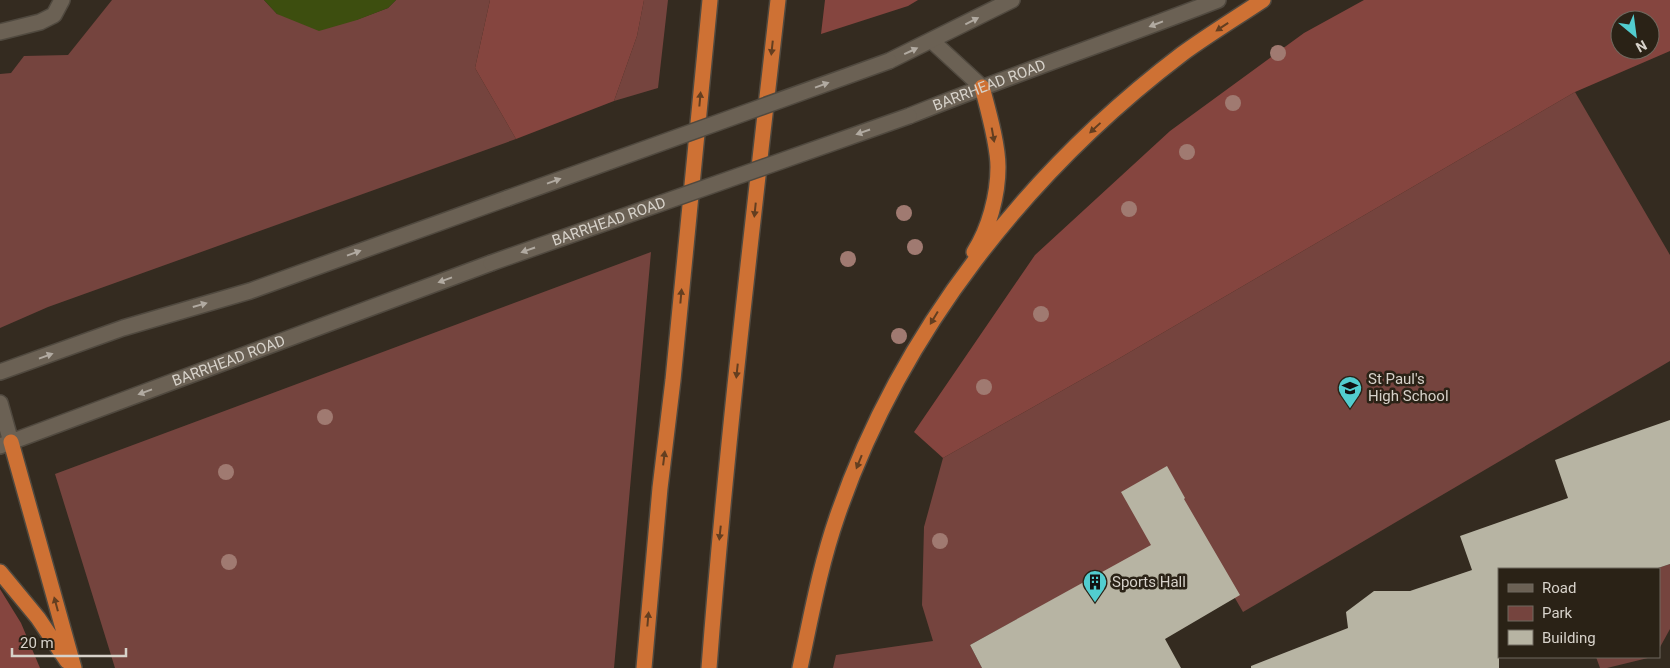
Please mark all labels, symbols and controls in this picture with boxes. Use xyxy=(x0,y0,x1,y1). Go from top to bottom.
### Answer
north arrow xyxy=(1610,10,1660,60)
one-way arrow xyxy=(965,17,979,25)
one-way arrow xyxy=(1148,20,1163,28)
one-way arrow xyxy=(1216,22,1229,32)
text: N xyxy=(1633,37,1650,56)
one-way arrow xyxy=(768,41,776,57)
one-way arrow xyxy=(904,47,918,55)
street label: BARRHEAD ROAD xyxy=(930,56,1048,115)
one-way arrow xyxy=(815,81,830,88)
one-way arrow xyxy=(696,91,704,107)
one-way arrow xyxy=(1089,122,1101,134)
one-way arrow xyxy=(990,127,998,143)
one-way arrow xyxy=(855,128,870,136)
one-way arrow xyxy=(547,177,562,185)
street label: BARRHEAD ROAD xyxy=(550,193,668,250)
one-way arrow xyxy=(751,202,759,218)
one-way arrow xyxy=(521,247,536,254)
one-way arrow xyxy=(347,249,362,257)
one-way arrow xyxy=(437,276,452,284)
one-way arrow xyxy=(677,288,685,304)
one-way arrow xyxy=(193,301,208,309)
one-way arrow xyxy=(930,312,939,325)
street label: BARRHEAD ROAD xyxy=(170,332,288,390)
one-way arrow xyxy=(39,352,54,360)
one-way arrow xyxy=(733,364,741,380)
place label: St Paul's High School xyxy=(1368,370,1449,405)
school or university icon: St Paul's High School xyxy=(1337,375,1363,409)
one-way arrow xyxy=(137,388,152,396)
one-way arrow xyxy=(660,449,668,465)
one-way arrow xyxy=(855,455,863,470)
one-way arrow xyxy=(716,525,724,541)
legend xyxy=(1498,568,1660,658)
building icon: Sports Hall xyxy=(1082,569,1108,603)
place label: Sports Hall xyxy=(1112,573,1186,591)
text: Road xyxy=(1542,579,1576,597)
one-way arrow xyxy=(52,597,60,612)
text: Park xyxy=(1542,604,1573,622)
one-way arrow xyxy=(645,611,653,627)
scale bar xyxy=(12,626,126,658)
text: Building xyxy=(1542,629,1596,647)
text: 20 m xyxy=(20,634,54,652)

